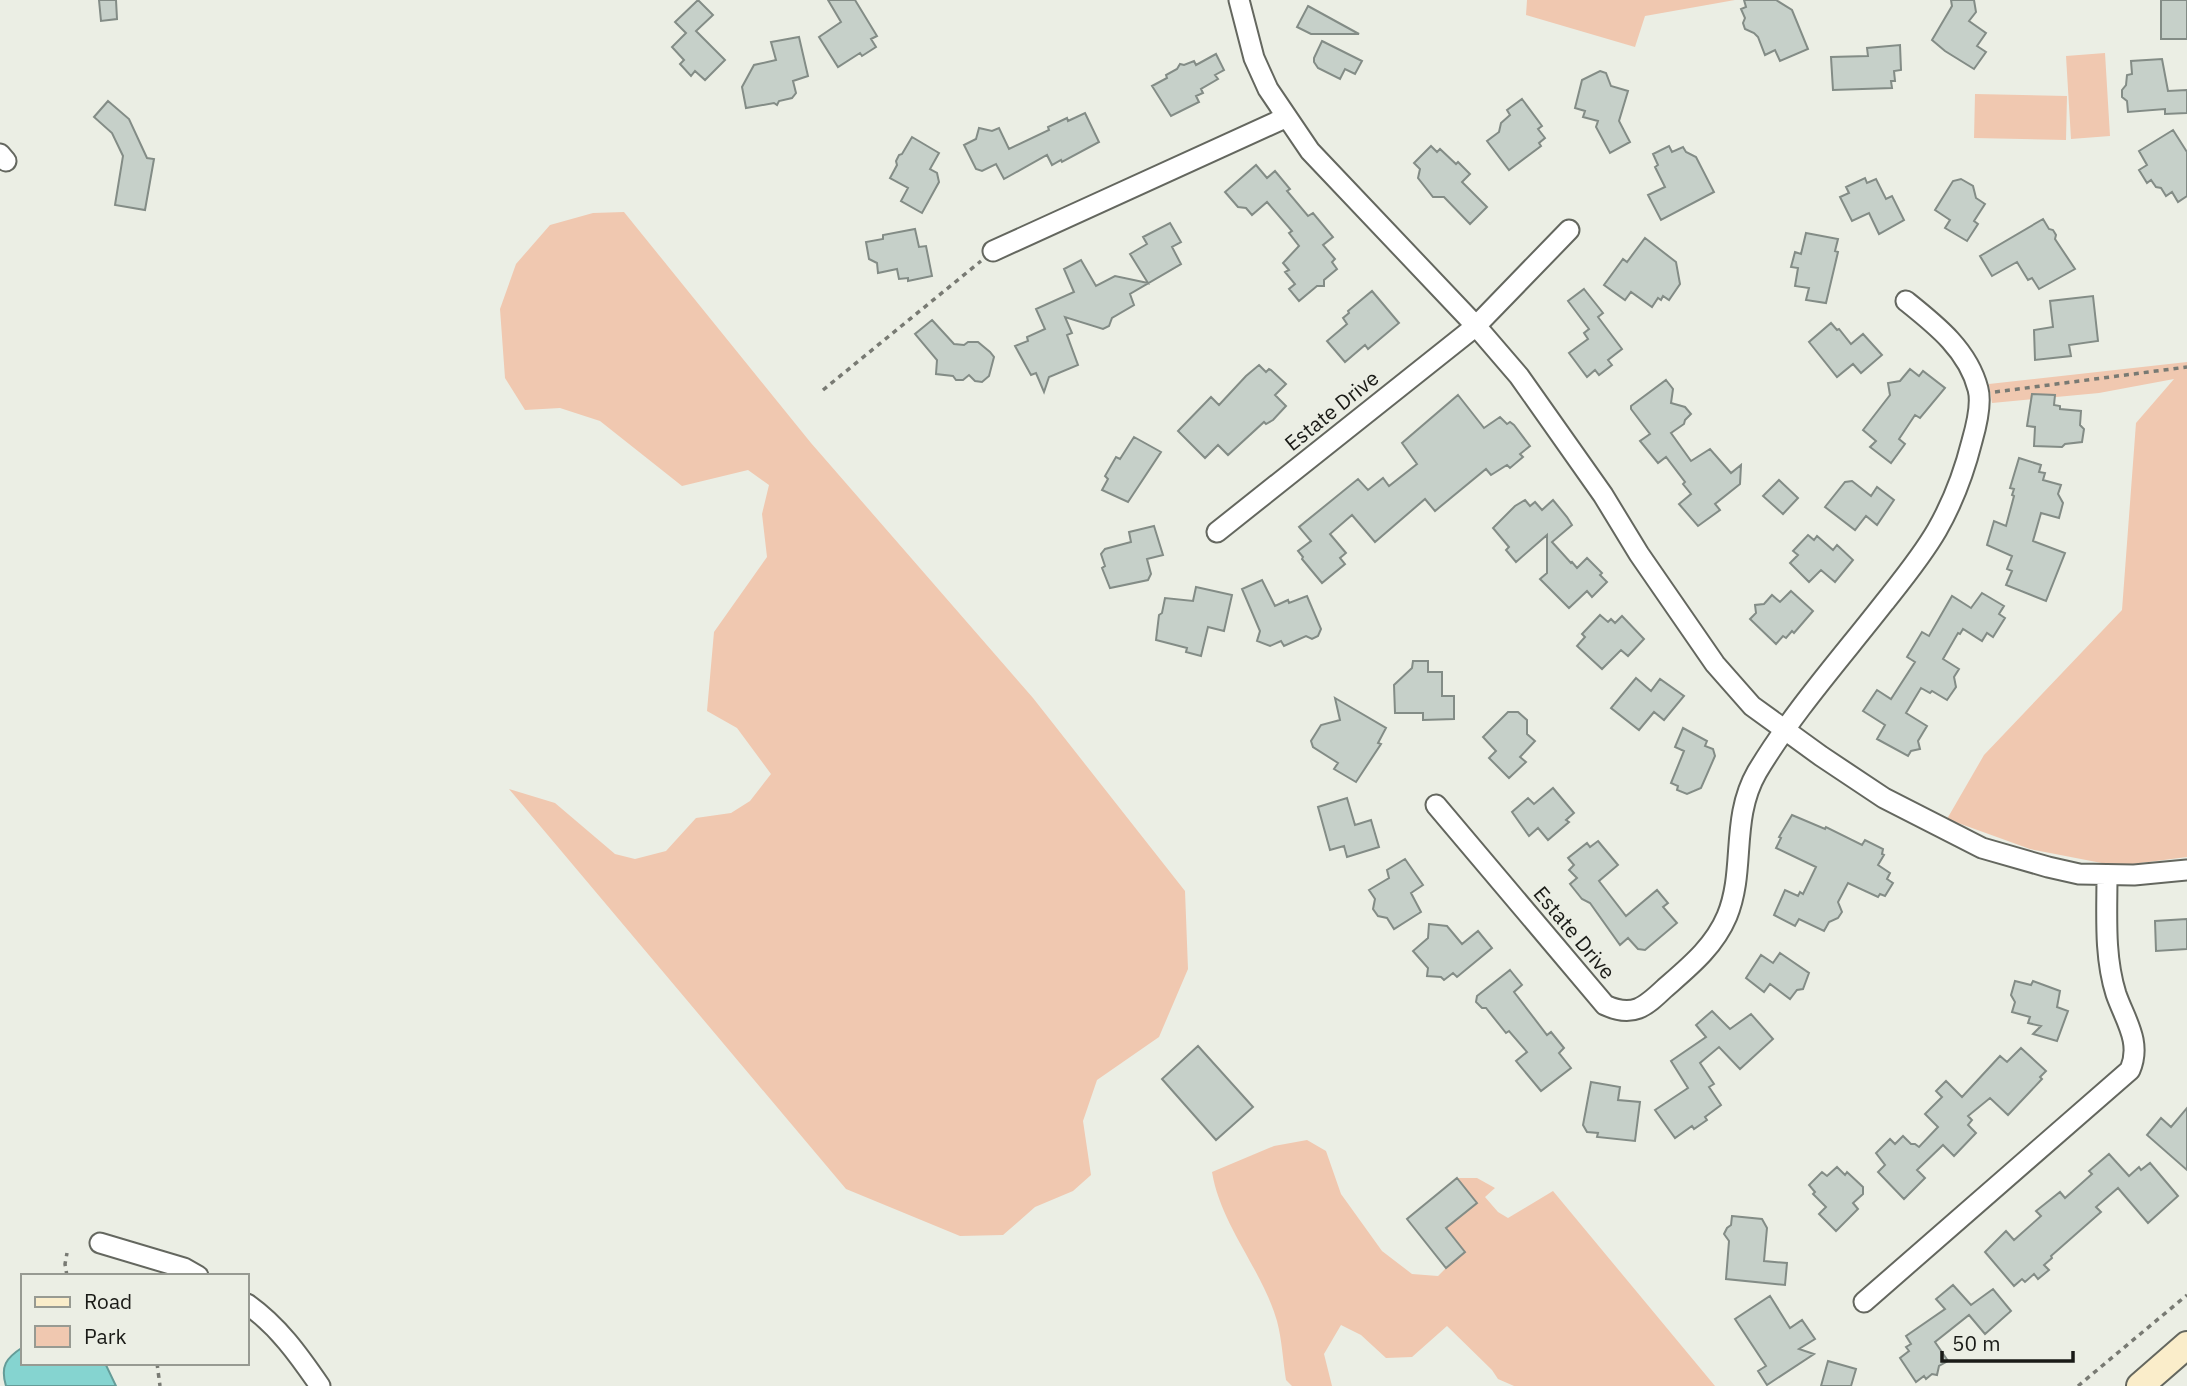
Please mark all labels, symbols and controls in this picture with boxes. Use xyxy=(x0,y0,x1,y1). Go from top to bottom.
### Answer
street label: Estate Drive xyxy=(1278,364,1384,457)
street label: Estate Drive xyxy=(1528,880,1622,985)
legend xyxy=(21,1274,248,1365)
text: Road xyxy=(84,1287,132,1315)
scale bar xyxy=(1942,1320,2073,1364)
text: Park xyxy=(84,1322,127,1350)
text: 50 m xyxy=(1952,1329,2001,1357)

